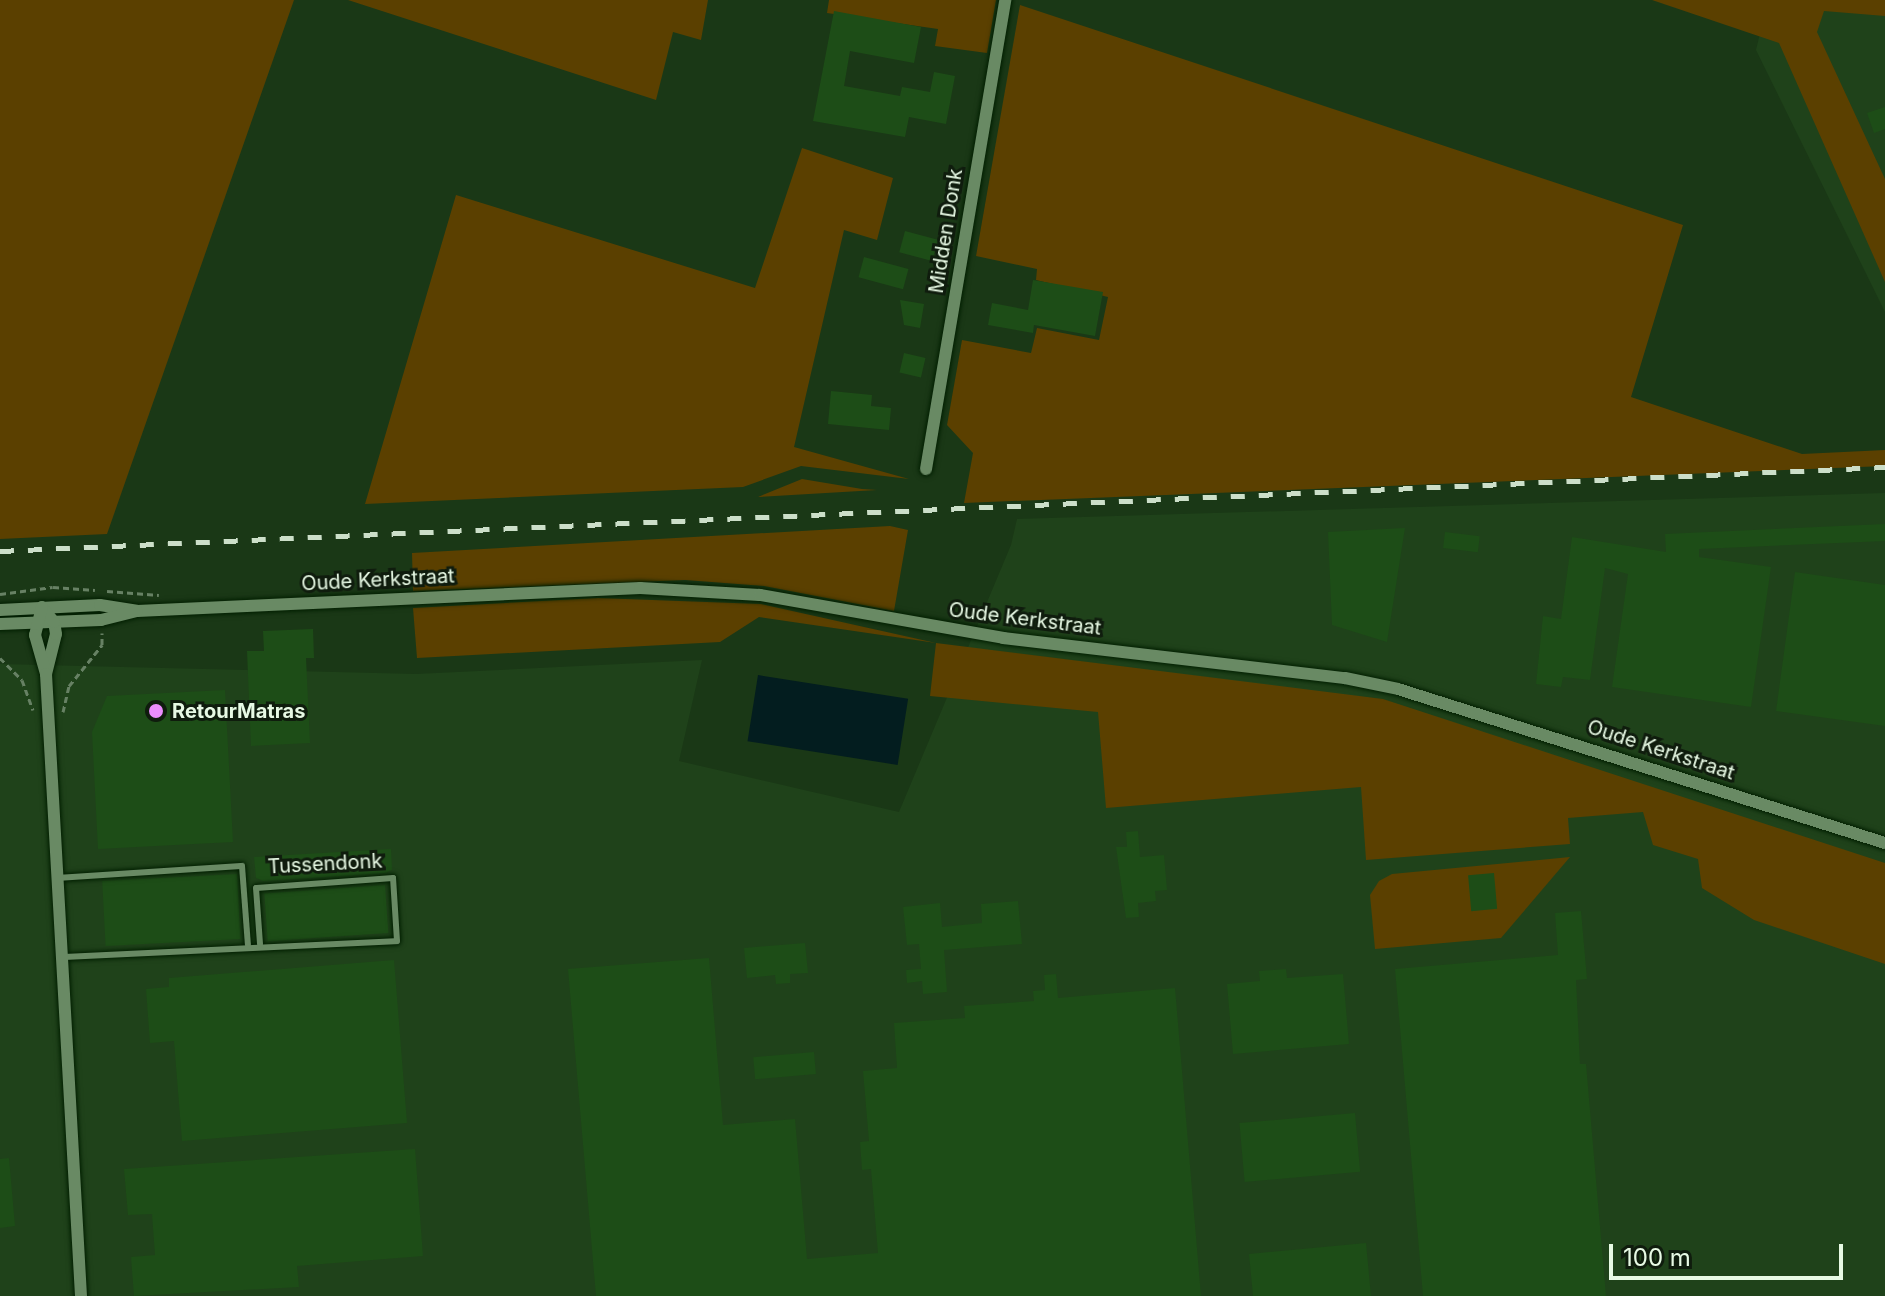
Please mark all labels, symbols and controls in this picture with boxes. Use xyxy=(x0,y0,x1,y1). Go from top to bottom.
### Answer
street label: Midden Donk xyxy=(924,167,968,295)
street label: Oude Kerkstraat xyxy=(301,564,455,596)
street label: Oude Kerkstraat xyxy=(947,598,1103,640)
place label: RetourMatras xyxy=(172,699,305,723)
marker: RetourMatras xyxy=(147,702,165,720)
street label: Oude Kerkstraat xyxy=(1584,715,1738,785)
street label: Tussendonk xyxy=(267,849,383,879)
scale bar xyxy=(1613,1228,1847,1278)
text: 100 m xyxy=(1623,1243,1691,1272)

